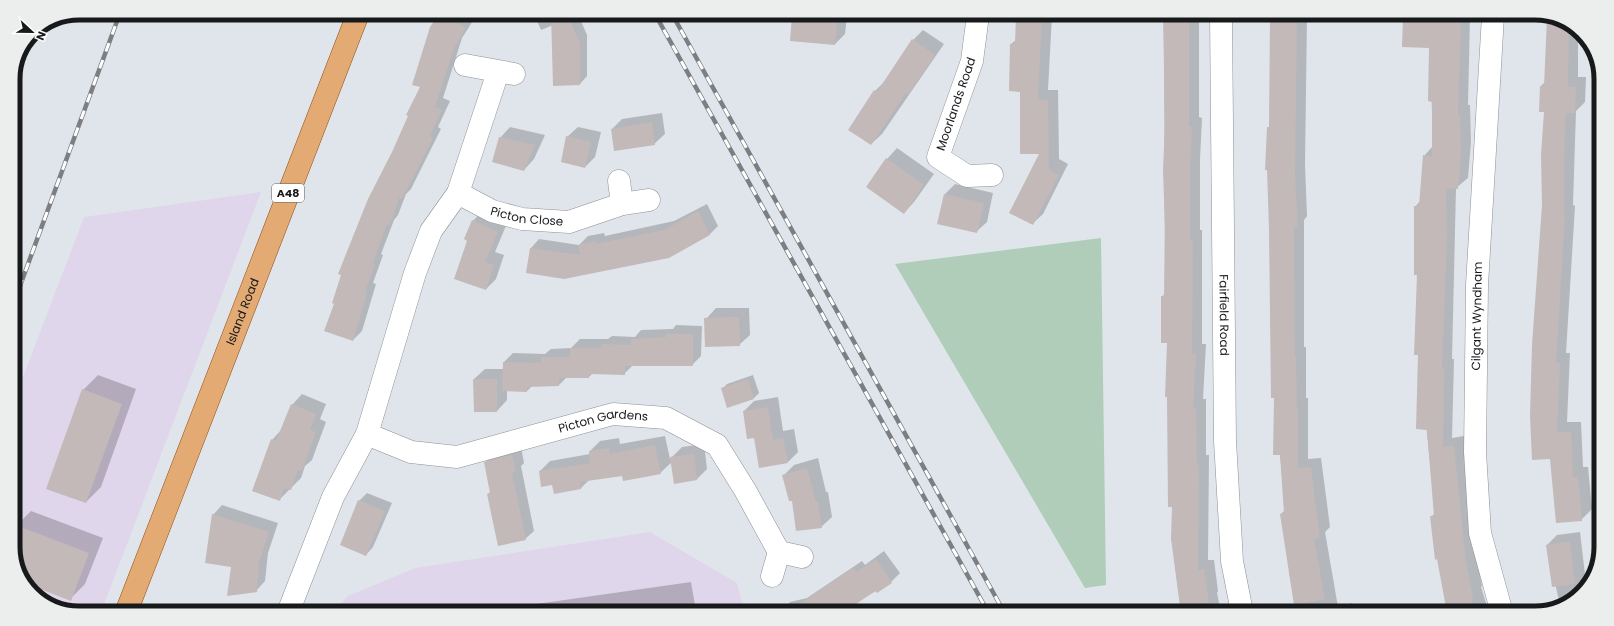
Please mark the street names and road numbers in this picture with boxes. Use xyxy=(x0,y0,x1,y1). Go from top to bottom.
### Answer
street label: Moorlands Road xyxy=(932,55,979,153)
road number: A48 xyxy=(272,184,304,202)
street label: Picton Close xyxy=(489,202,564,230)
street label: Cilgant Wyndham xyxy=(1467,261,1486,371)
street label: Fairfield Road xyxy=(1215,274,1233,356)
street label: Island Road xyxy=(222,275,263,347)
street label: Picton Gardens xyxy=(556,405,649,437)

